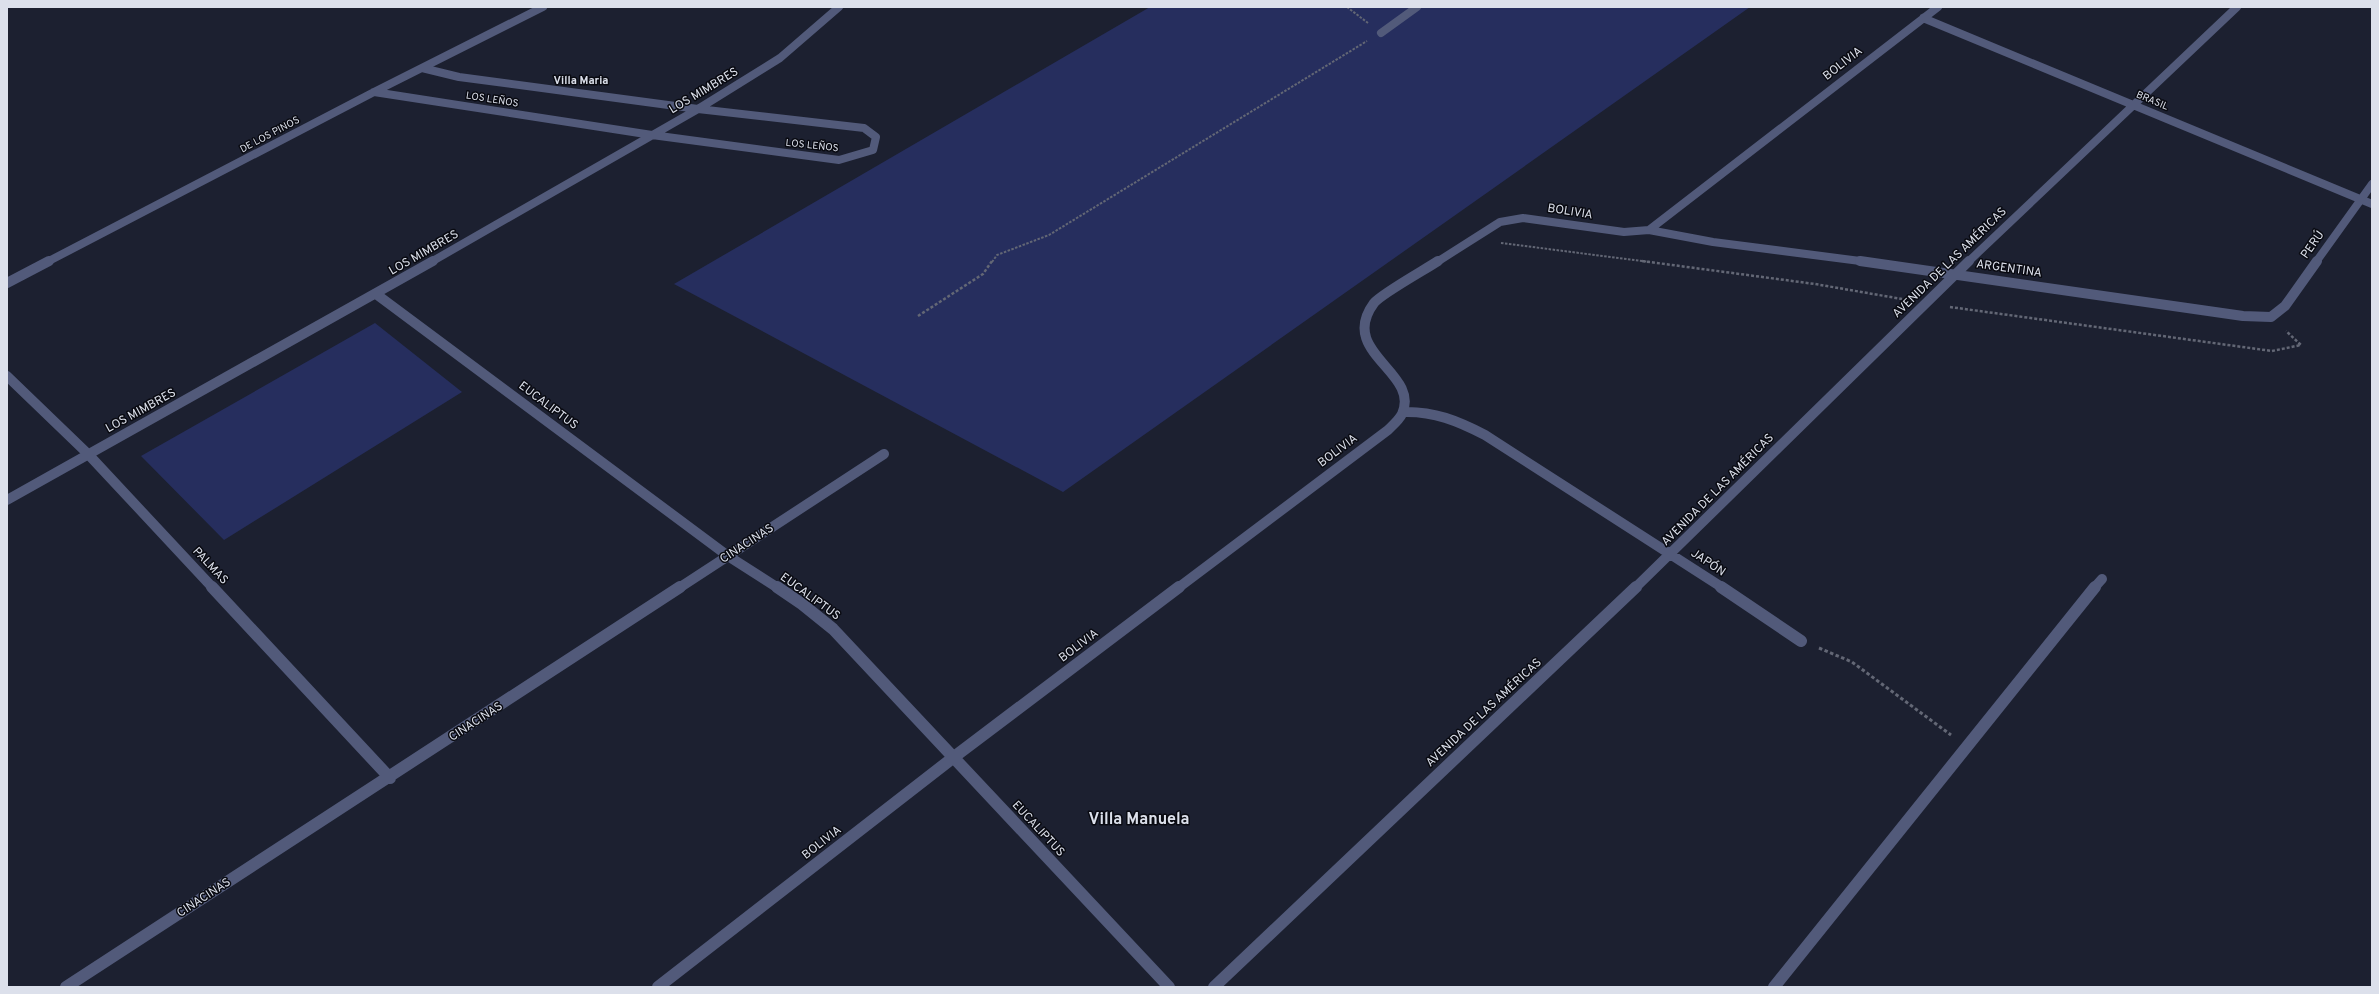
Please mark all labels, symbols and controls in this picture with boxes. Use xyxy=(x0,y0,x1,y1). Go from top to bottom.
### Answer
street label: BOLIVIA xyxy=(1820,44,1866,84)
street label: LOS MIMBRES xyxy=(666,64,742,118)
district label: Villa Maria xyxy=(554,74,608,88)
street label: BRASIL xyxy=(2134,88,2171,114)
street label: LOS LEÑOS xyxy=(465,89,519,111)
street label: DE LOS PINOS xyxy=(238,114,302,156)
street label: LOS LEÑOS xyxy=(785,137,839,155)
street label: BOLIVIA xyxy=(1546,201,1594,223)
street label: AVENIDA DE LAS AMÉRICAS xyxy=(1889,204,2011,322)
street label: LOS MIMBRES xyxy=(386,227,462,279)
street label: PERÚ xyxy=(2298,228,2328,262)
street label: ARGENTINA xyxy=(1975,256,2043,282)
street label: EUCALIPTUS xyxy=(515,378,581,434)
street label: LOS MIMBRES xyxy=(103,385,179,437)
street label: AVENIDA DE LAS AMÉRICAS xyxy=(1658,430,1778,550)
street label: BOLIVIA xyxy=(1315,431,1361,471)
street label: CINACINAS xyxy=(717,521,777,567)
street label: PALMAS xyxy=(189,544,231,588)
street label: JAPÓN xyxy=(1688,546,1728,580)
street label: EUCALIPTUS xyxy=(777,570,843,624)
street label: BOLIVIA xyxy=(1056,626,1102,666)
street label: AVENIDA DE LAS AMÉRICAS xyxy=(1423,655,1545,771)
street label: CINACINAS xyxy=(446,699,506,745)
street label: EUCALIPTUS xyxy=(1008,798,1068,860)
district label: Villa Manuela xyxy=(1089,810,1189,830)
street label: BOLIVIA xyxy=(799,823,845,863)
street label: CINACINAS xyxy=(174,875,234,921)

